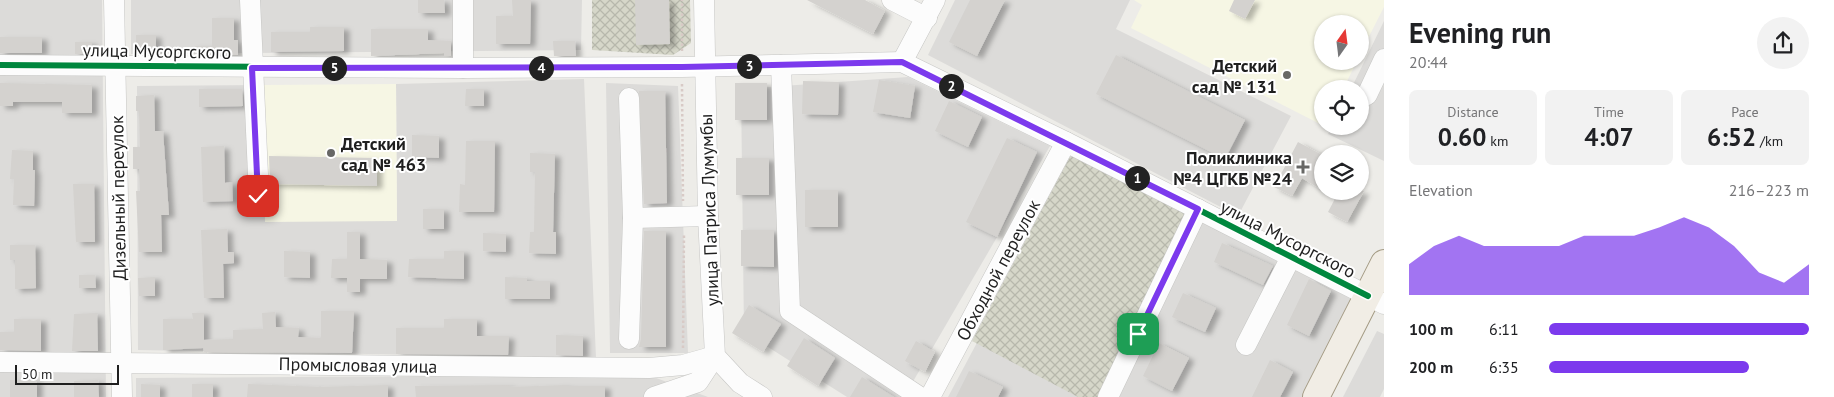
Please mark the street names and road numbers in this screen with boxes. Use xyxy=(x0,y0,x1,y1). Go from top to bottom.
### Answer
street label: улица Мусоргского xyxy=(82,38,232,64)
street label: улица Патриса Лумумбы xyxy=(694,113,724,307)
street label: Дизельный переулок xyxy=(105,115,131,281)
street label: Обходной переулок xyxy=(951,195,1045,344)
street label: улица Мусоргского xyxy=(1217,195,1359,283)
street label: Промысловая улица xyxy=(278,352,438,378)

